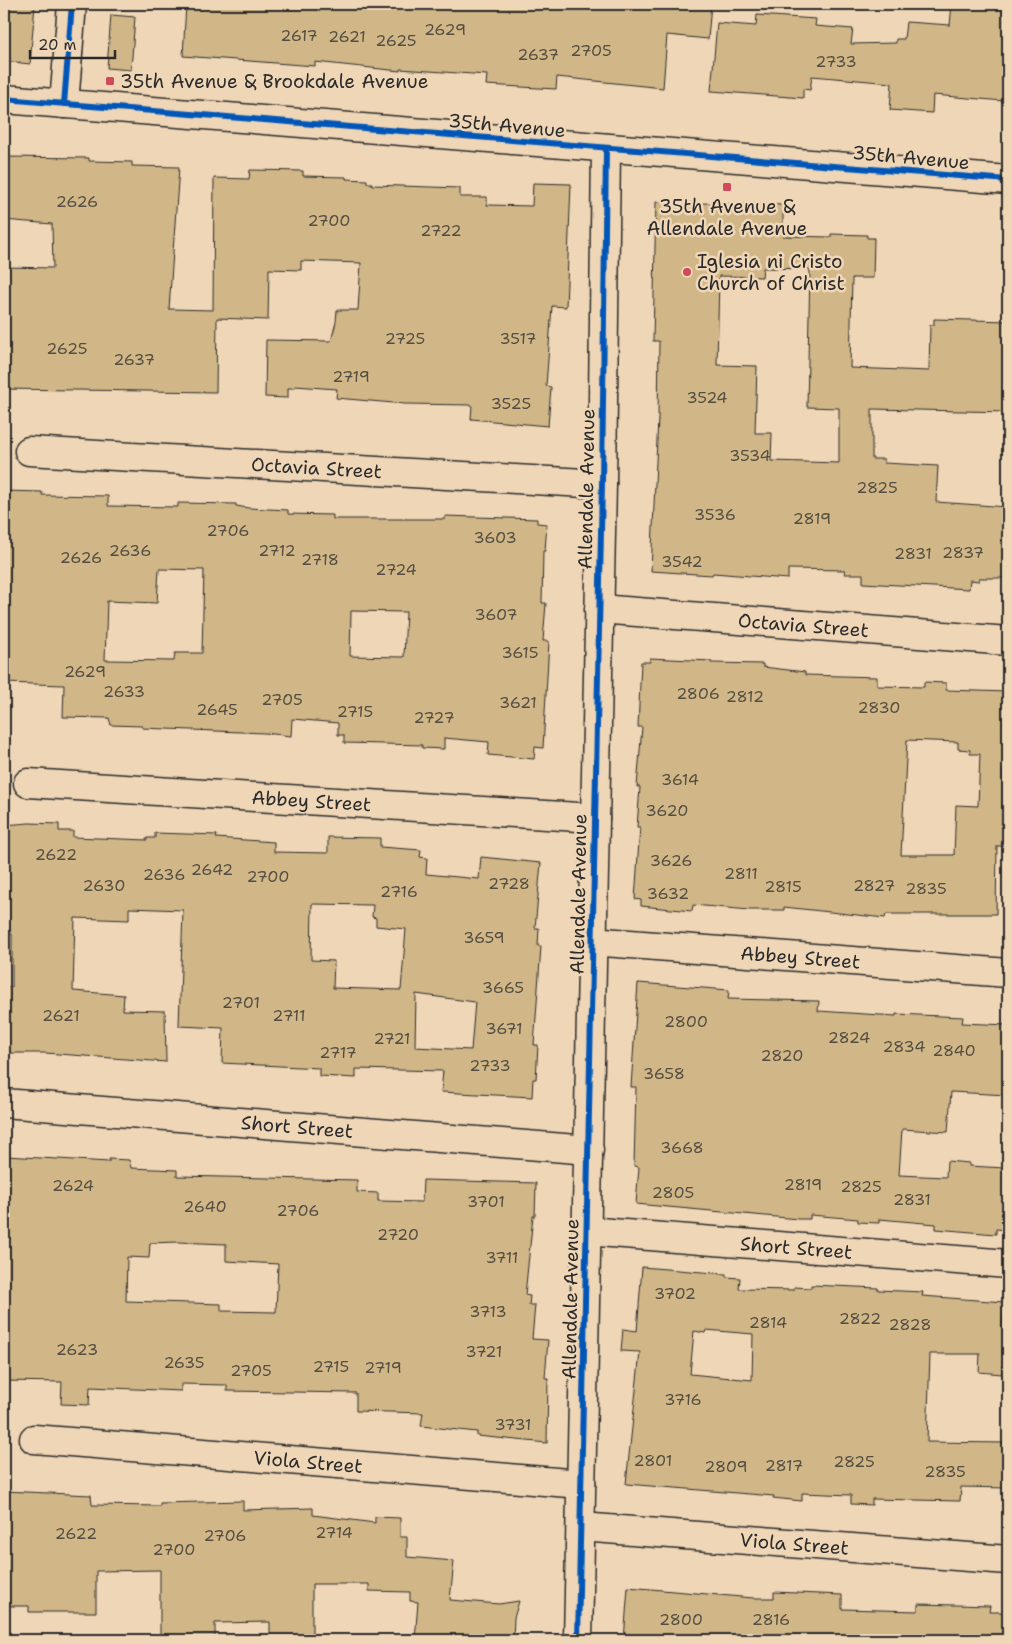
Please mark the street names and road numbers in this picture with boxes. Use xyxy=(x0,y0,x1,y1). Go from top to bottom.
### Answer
street label: 35th Avenue xyxy=(447,108,567,143)
street label: 35th Avenue xyxy=(851,140,971,175)
street label: Allendale Avenue xyxy=(573,408,600,570)
street label: Octavia Street xyxy=(250,452,383,484)
street label: Octavia Street xyxy=(737,608,870,643)
street label: Abbey Street xyxy=(251,785,372,817)
street label: Allendale Avenue xyxy=(565,813,592,975)
street label: Abbey Street xyxy=(740,941,861,975)
street label: Short Street xyxy=(240,1110,354,1144)
street label: Allendale Avenue xyxy=(557,1218,584,1380)
street label: Short Street xyxy=(739,1231,853,1265)
street label: Viola Street xyxy=(253,1445,364,1479)
street label: Viola Street xyxy=(739,1527,850,1561)

